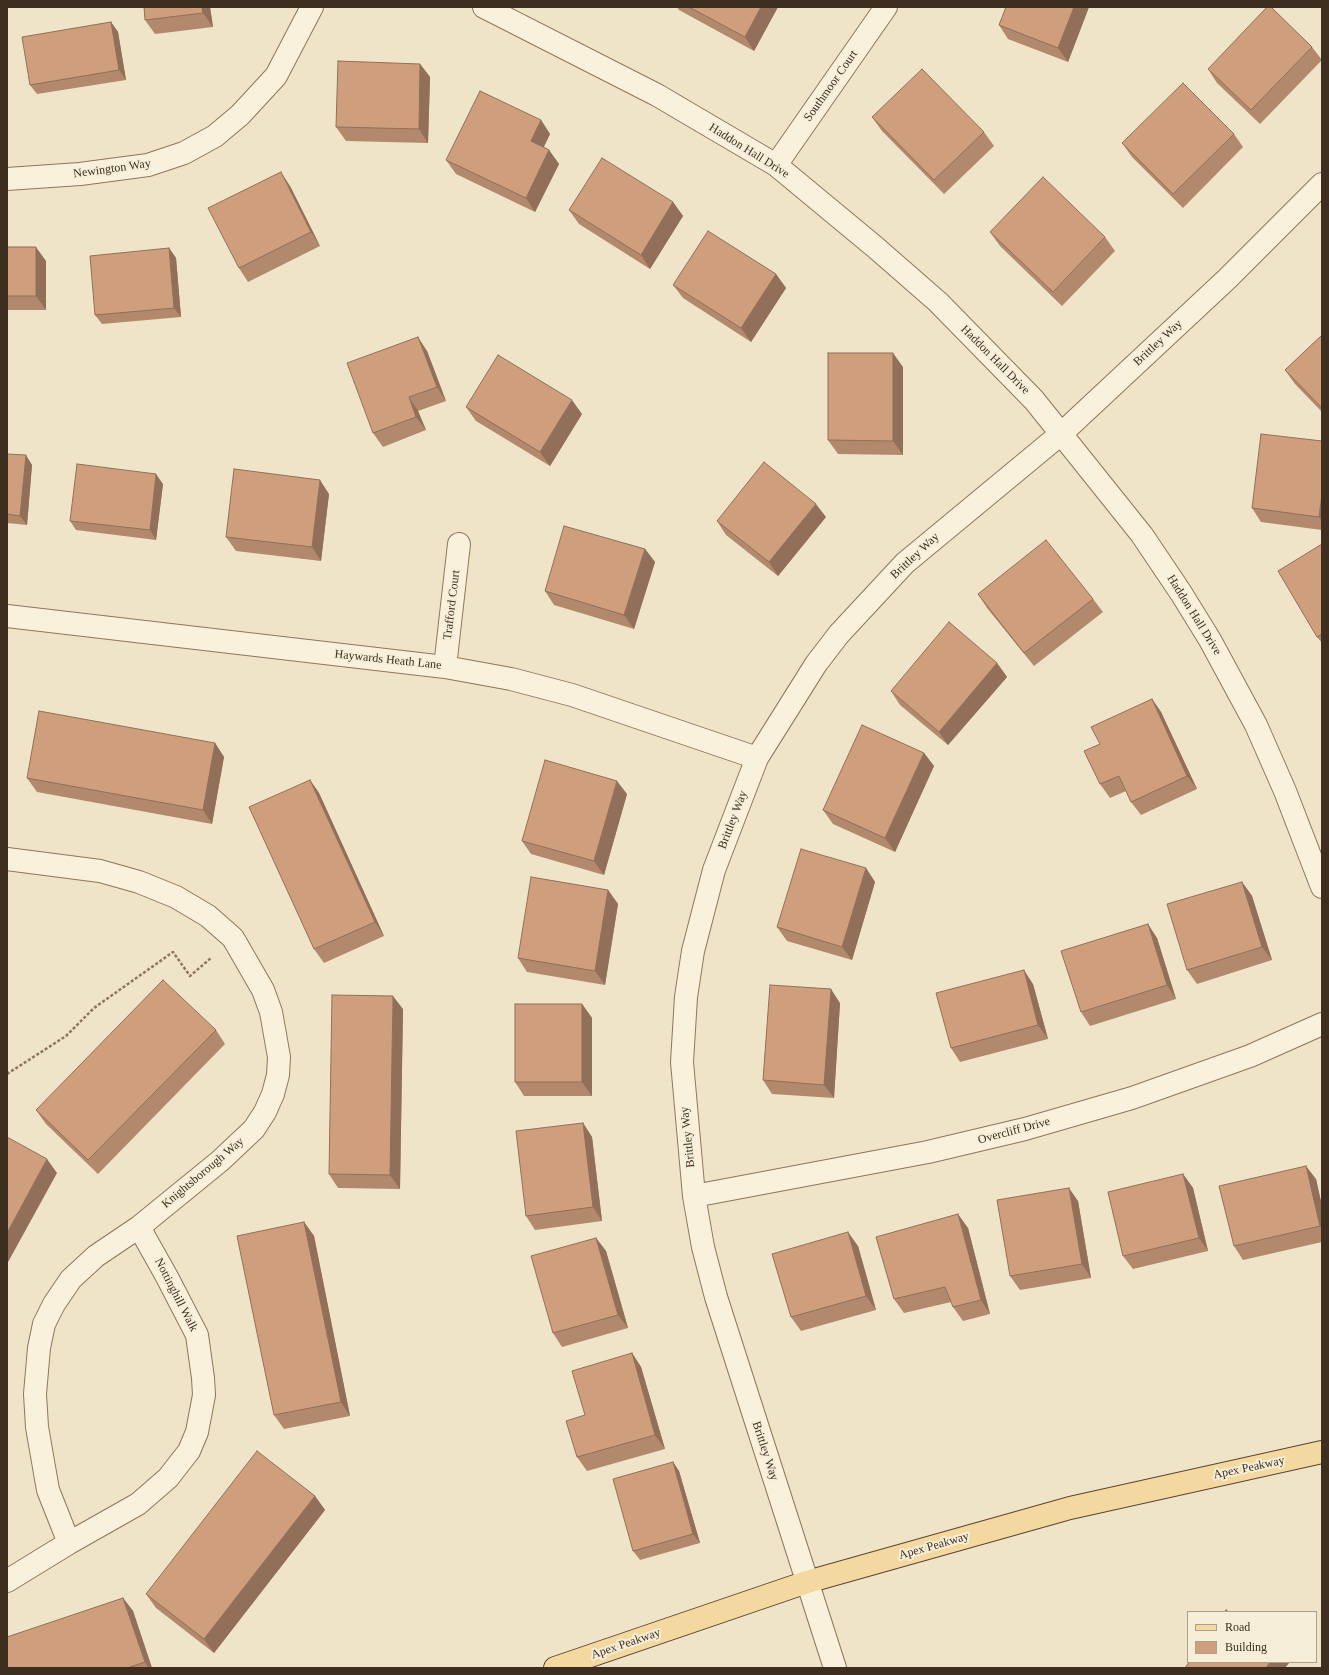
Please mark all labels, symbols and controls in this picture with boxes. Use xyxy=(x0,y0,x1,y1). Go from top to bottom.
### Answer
street label: Southmoor Court xyxy=(801,48,861,124)
street label: Haddon Hall Drive xyxy=(706,121,792,181)
street label: Newington Way xyxy=(72,156,152,182)
street label: Brittley Way xyxy=(1131,317,1185,369)
street label: Haddon Hall Drive xyxy=(957,322,1033,398)
street label: Brittley Way xyxy=(888,530,942,582)
street label: Trafford Court xyxy=(441,569,463,641)
street label: Haddon Hall Drive xyxy=(1164,572,1224,658)
street label: Haywards Heath Lane xyxy=(334,647,442,673)
street label: Brittley Way xyxy=(715,789,751,851)
street label: Brittley Way xyxy=(678,1106,698,1168)
street label: Overcliff Drive xyxy=(976,1114,1052,1148)
street label: Knightsborough Way xyxy=(159,1134,247,1212)
street label: Nottinghill Walk xyxy=(151,1256,201,1334)
street label: Brittley Way xyxy=(749,1420,781,1482)
street label: Apex Peakway xyxy=(1212,1453,1286,1483)
street label: Apex Peakway xyxy=(897,1529,971,1563)
legend xyxy=(1187,1611,1317,1663)
text: Road xyxy=(1225,1620,1250,1634)
street label: Apex Peakway xyxy=(589,1625,663,1663)
text: Building xyxy=(1225,1640,1267,1654)

